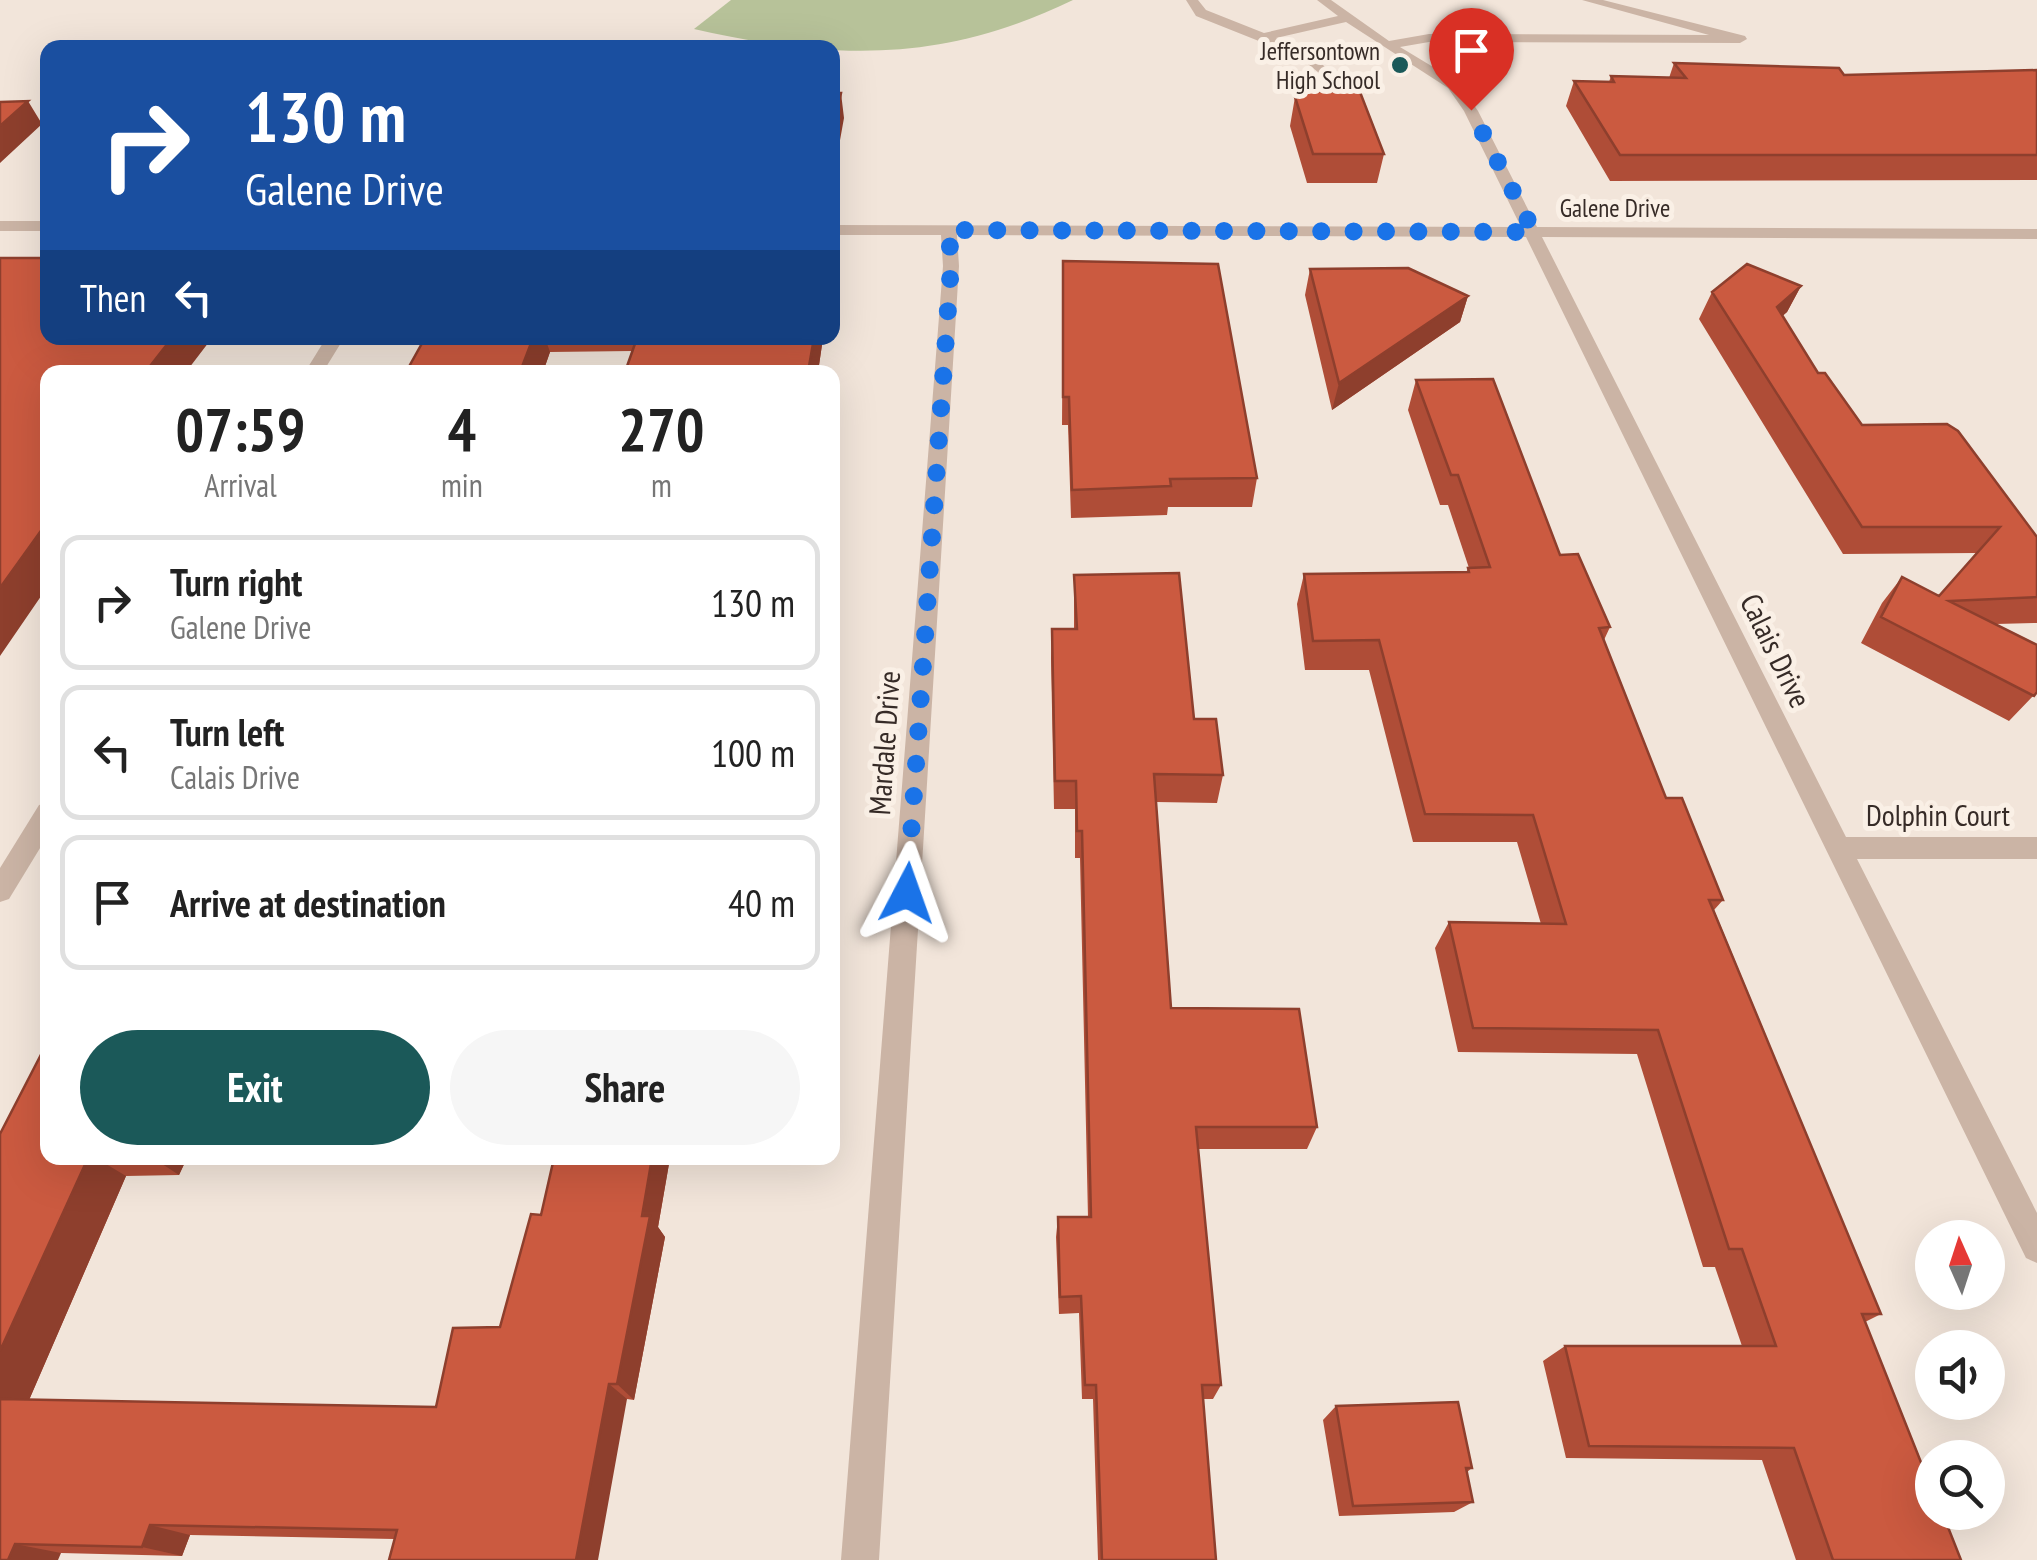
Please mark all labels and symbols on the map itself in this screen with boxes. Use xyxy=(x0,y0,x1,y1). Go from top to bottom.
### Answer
pin xyxy=(1429,8,1514,111)
place label: Jeffersontown High School xyxy=(1260,35,1380,96)
marker: Jeffersontown High School xyxy=(1389,54,1411,76)
street label: Galene Drive xyxy=(1560,192,1670,224)
street label: Calais Drive xyxy=(1732,587,1821,714)
street label: Mardale Drive xyxy=(859,669,908,816)
street label: Dolphin Court xyxy=(1866,795,2011,834)
position arrow xyxy=(855,841,959,945)
north arrow xyxy=(1915,1220,2005,1310)

